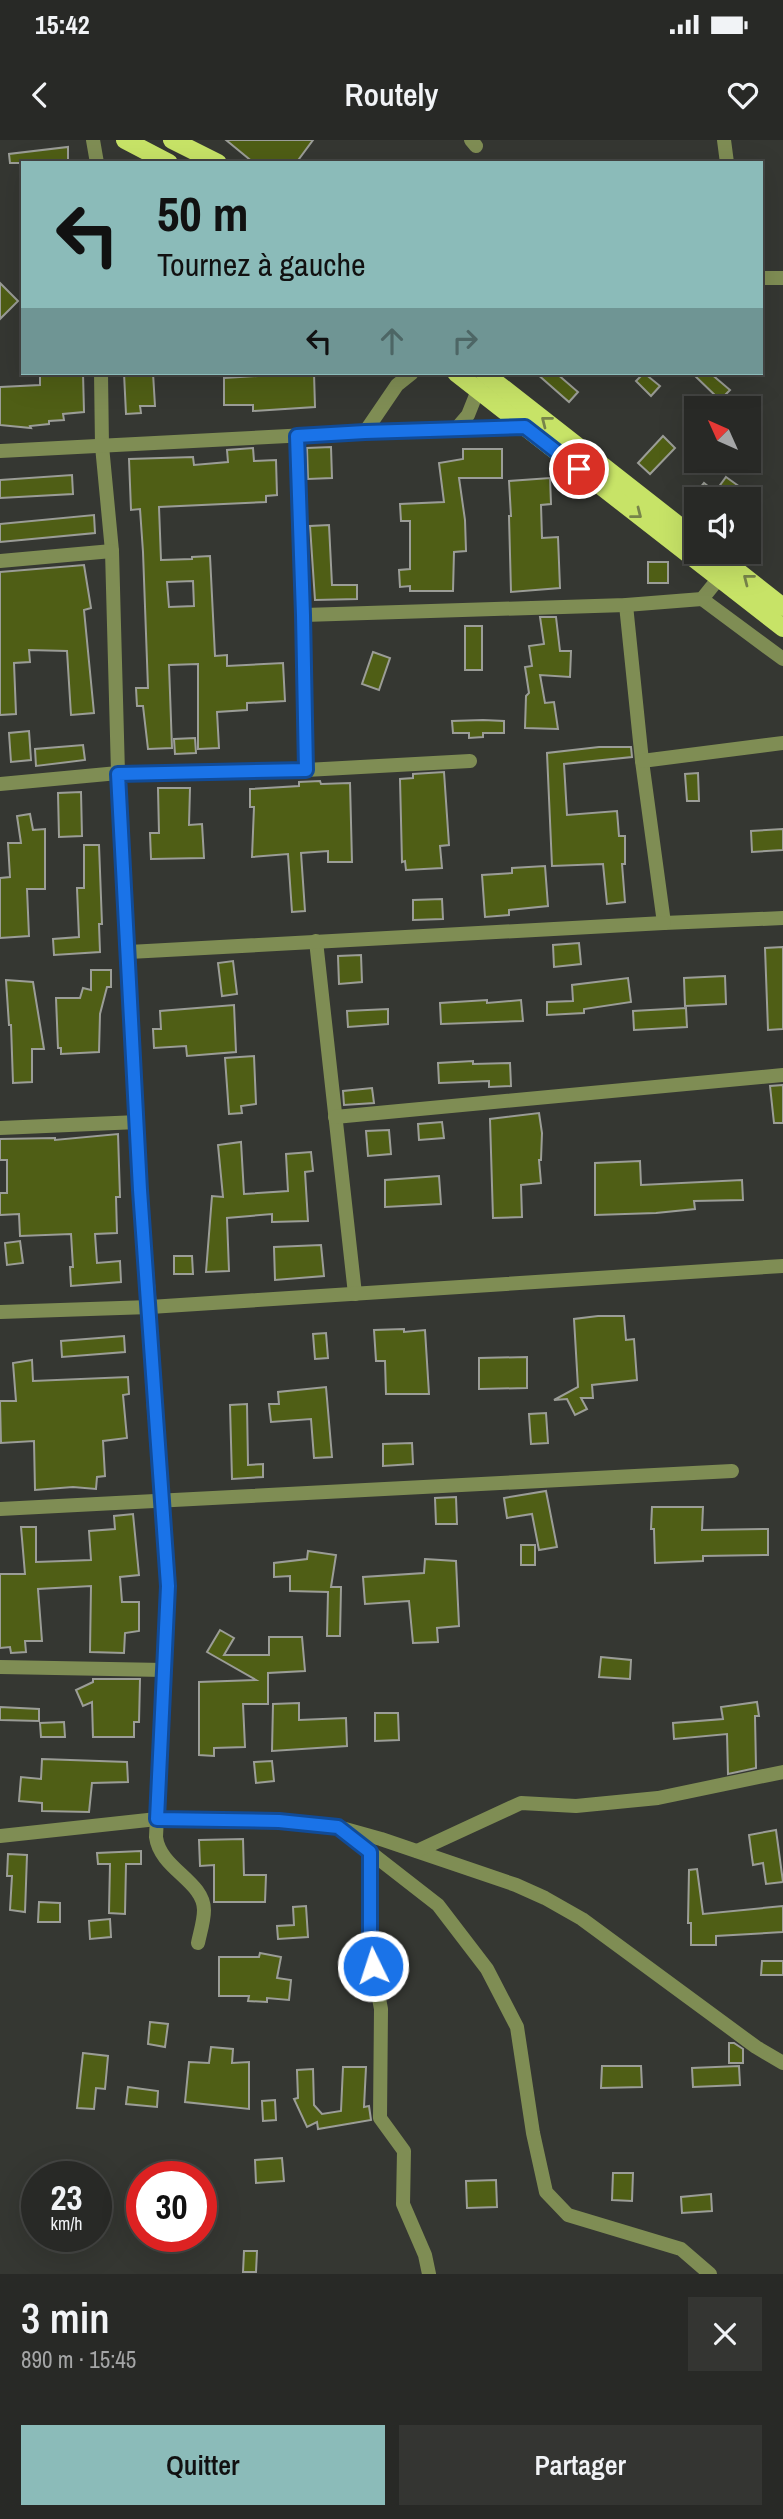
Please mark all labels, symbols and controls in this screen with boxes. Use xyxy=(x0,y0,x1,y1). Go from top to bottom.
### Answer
text: 15:42 xyxy=(35,7,90,42)
text: Routely xyxy=(345,73,438,116)
icon: back xyxy=(21,76,59,114)
icon: heart xyxy=(724,76,762,114)
text: 50 m xyxy=(157,180,249,246)
icon: left xyxy=(42,189,133,280)
text: Tournez à gauche xyxy=(157,243,366,286)
icon: left xyxy=(300,322,338,360)
icon: ahead xyxy=(373,322,411,360)
icon: right xyxy=(446,322,484,360)
north arrow xyxy=(684,396,761,472)
map controls xyxy=(684,396,761,564)
one-way arrow xyxy=(542,417,554,430)
pin xyxy=(549,439,609,499)
icon: arrive xyxy=(560,450,598,488)
button: sound xyxy=(684,487,761,564)
one-way arrow xyxy=(629,506,642,519)
one-way arrow xyxy=(743,574,755,587)
position arrow xyxy=(336,1929,410,2003)
speed limit sign: 30 xyxy=(126,2161,217,2252)
text: 23 xyxy=(51,2174,82,2221)
text: km/h xyxy=(51,2211,83,2236)
text: 3 min xyxy=(21,2290,110,2346)
button: close xyxy=(688,2297,762,2371)
text: 890 m · 15:45 xyxy=(21,2344,136,2375)
button: Quitter xyxy=(21,2425,385,2505)
button: Partager xyxy=(399,2425,762,2505)

